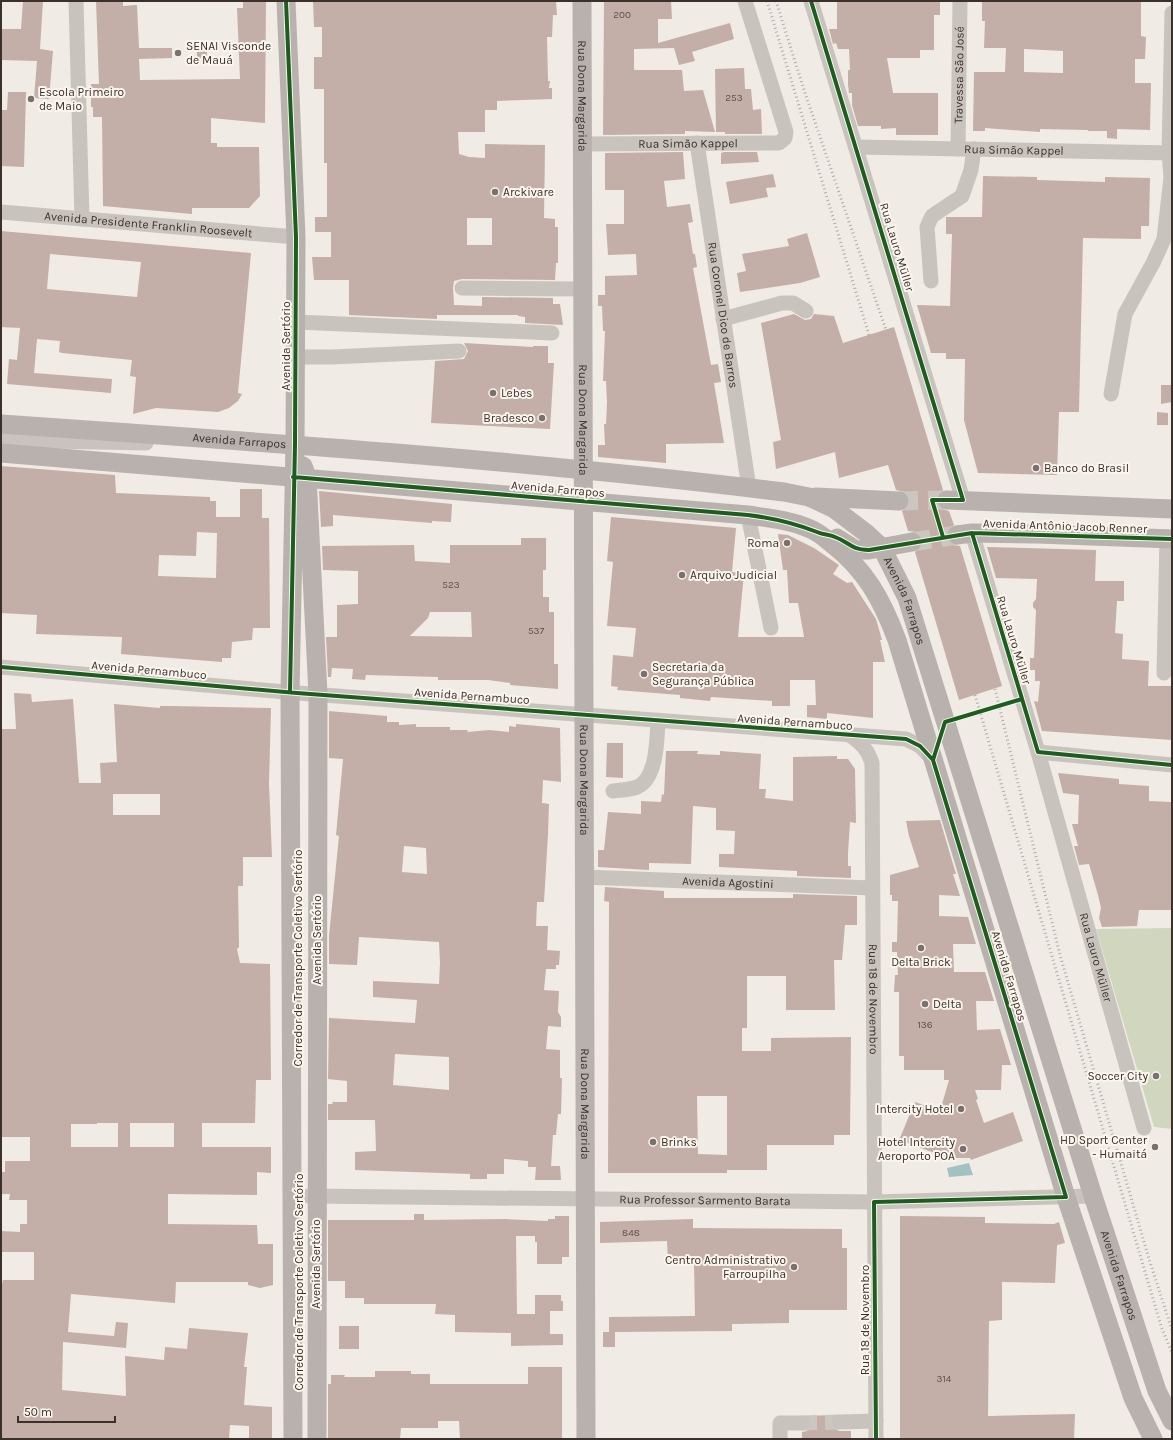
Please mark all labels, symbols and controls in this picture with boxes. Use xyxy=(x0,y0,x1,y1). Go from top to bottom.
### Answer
house number: 200 xyxy=(613,9,631,21)
street label: Travessa São José xyxy=(951,26,967,124)
place label: SENAI Visconde de Mauá xyxy=(186,39,271,67)
street label: Rua Dona Margarida xyxy=(575,40,589,152)
marker: SENAI Visconde de Mauá xyxy=(173,48,183,58)
place label: Escola Primeiro de Maio xyxy=(39,85,124,113)
house number: 253 xyxy=(725,92,743,104)
marker: Escola Primeiro de Maio xyxy=(26,94,36,104)
street label: Rua Simão Kappel xyxy=(638,136,738,151)
street label: Rua Simão Kappel xyxy=(964,142,1064,158)
place label: Arckivare xyxy=(503,185,554,199)
marker: Arckivare xyxy=(490,187,500,197)
street label: Rua Lauro Müller xyxy=(877,201,917,294)
street label: Avenida Presidente Franklin Roosevelt xyxy=(44,209,254,240)
street label: Rua Coronel Dico de Barros xyxy=(705,241,741,389)
street label: Avenida Sertório xyxy=(279,301,293,391)
street label: Rua Dona Margarida xyxy=(576,364,590,476)
place label: Lebes xyxy=(501,386,532,400)
marker: Lebes xyxy=(488,388,498,398)
place label: Bradesco xyxy=(483,411,534,425)
marker: Bradesco xyxy=(537,413,547,423)
street label: Avenida Farrapos xyxy=(192,430,287,451)
place label: Banco do Brasil xyxy=(1044,461,1129,475)
marker: Banco do Brasil xyxy=(1031,463,1041,473)
street label: Avenida Farrapos xyxy=(511,478,605,500)
street label: Avenida Antônio Jacob Renner xyxy=(983,516,1148,536)
place label: Roma xyxy=(747,536,779,550)
marker: Roma xyxy=(782,538,792,548)
street label: Avenida Farrapos xyxy=(881,554,928,647)
place label: Arquivo Judicial xyxy=(690,568,777,582)
marker: Arquivo Judicial xyxy=(677,570,687,580)
house number: 523 xyxy=(442,579,460,591)
street label: Rua Lauro Müller xyxy=(994,594,1034,687)
house number: 537 xyxy=(528,625,544,637)
street label: Avenida Pernambuco xyxy=(91,658,207,682)
place label: Secretaria da Segurança Pública xyxy=(652,660,754,688)
marker: Secretaria da Segurança Pública xyxy=(639,669,649,679)
street label: Avenida Pernambuco xyxy=(414,685,530,707)
street label: Avenida Pernambuco xyxy=(737,711,853,733)
street label: Rua Dona Margarida xyxy=(577,724,591,836)
street label: Corredor de Transporte Coletivo Sertório xyxy=(291,849,305,1067)
street label: Avenida Agostini xyxy=(682,874,774,891)
street label: Avenida Sertório xyxy=(310,895,324,985)
street label: Rua Lauro Müller xyxy=(1077,911,1115,1004)
street label: Avenida Farrapos xyxy=(989,929,1029,1023)
marker: Delta Brick xyxy=(916,943,926,953)
street label: Rua 18 de Novembro xyxy=(866,944,881,1054)
place label: Delta Brick xyxy=(891,955,951,969)
place label: Delta xyxy=(933,997,962,1011)
marker: Delta xyxy=(920,999,930,1009)
house number: 136 xyxy=(918,1019,933,1031)
street label: Rua Dona Margarida xyxy=(578,1048,592,1160)
place label: Soccer City xyxy=(1087,1069,1148,1083)
marker: Soccer City xyxy=(1151,1071,1161,1081)
place label: Intercity Hotel xyxy=(876,1102,953,1116)
marker: Intercity Hotel xyxy=(956,1104,966,1114)
place label: HD Sport Center - Humaitá xyxy=(1060,1133,1148,1161)
place label: Brinks xyxy=(661,1135,697,1149)
place label: Hotel Intercity Aeroporto POA xyxy=(878,1135,955,1163)
marker: Brinks xyxy=(648,1137,658,1147)
marker: HD Sport Center - Humaitá xyxy=(1150,1142,1160,1152)
marker: Hotel Intercity Aeroporto POA xyxy=(958,1144,968,1154)
street label: Corredor de Transporte Coletivo Sertório xyxy=(292,1173,306,1391)
street label: Rua Professor Sarmento Barata xyxy=(619,1192,791,1208)
street label: Avenida Sertório xyxy=(309,1219,323,1309)
house number: 848 xyxy=(622,1227,640,1239)
street label: Avenida Farrapos xyxy=(1098,1229,1140,1322)
place label: Centro Administrativo Farroupilha xyxy=(665,1253,786,1281)
marker: Centro Administrativo Farroupilha xyxy=(789,1262,799,1272)
street label: Rua 18 de Novembro xyxy=(858,1265,872,1375)
house number: 314 xyxy=(937,1373,952,1385)
scale bar xyxy=(18,1398,115,1424)
text: 50 m xyxy=(24,1405,52,1419)

